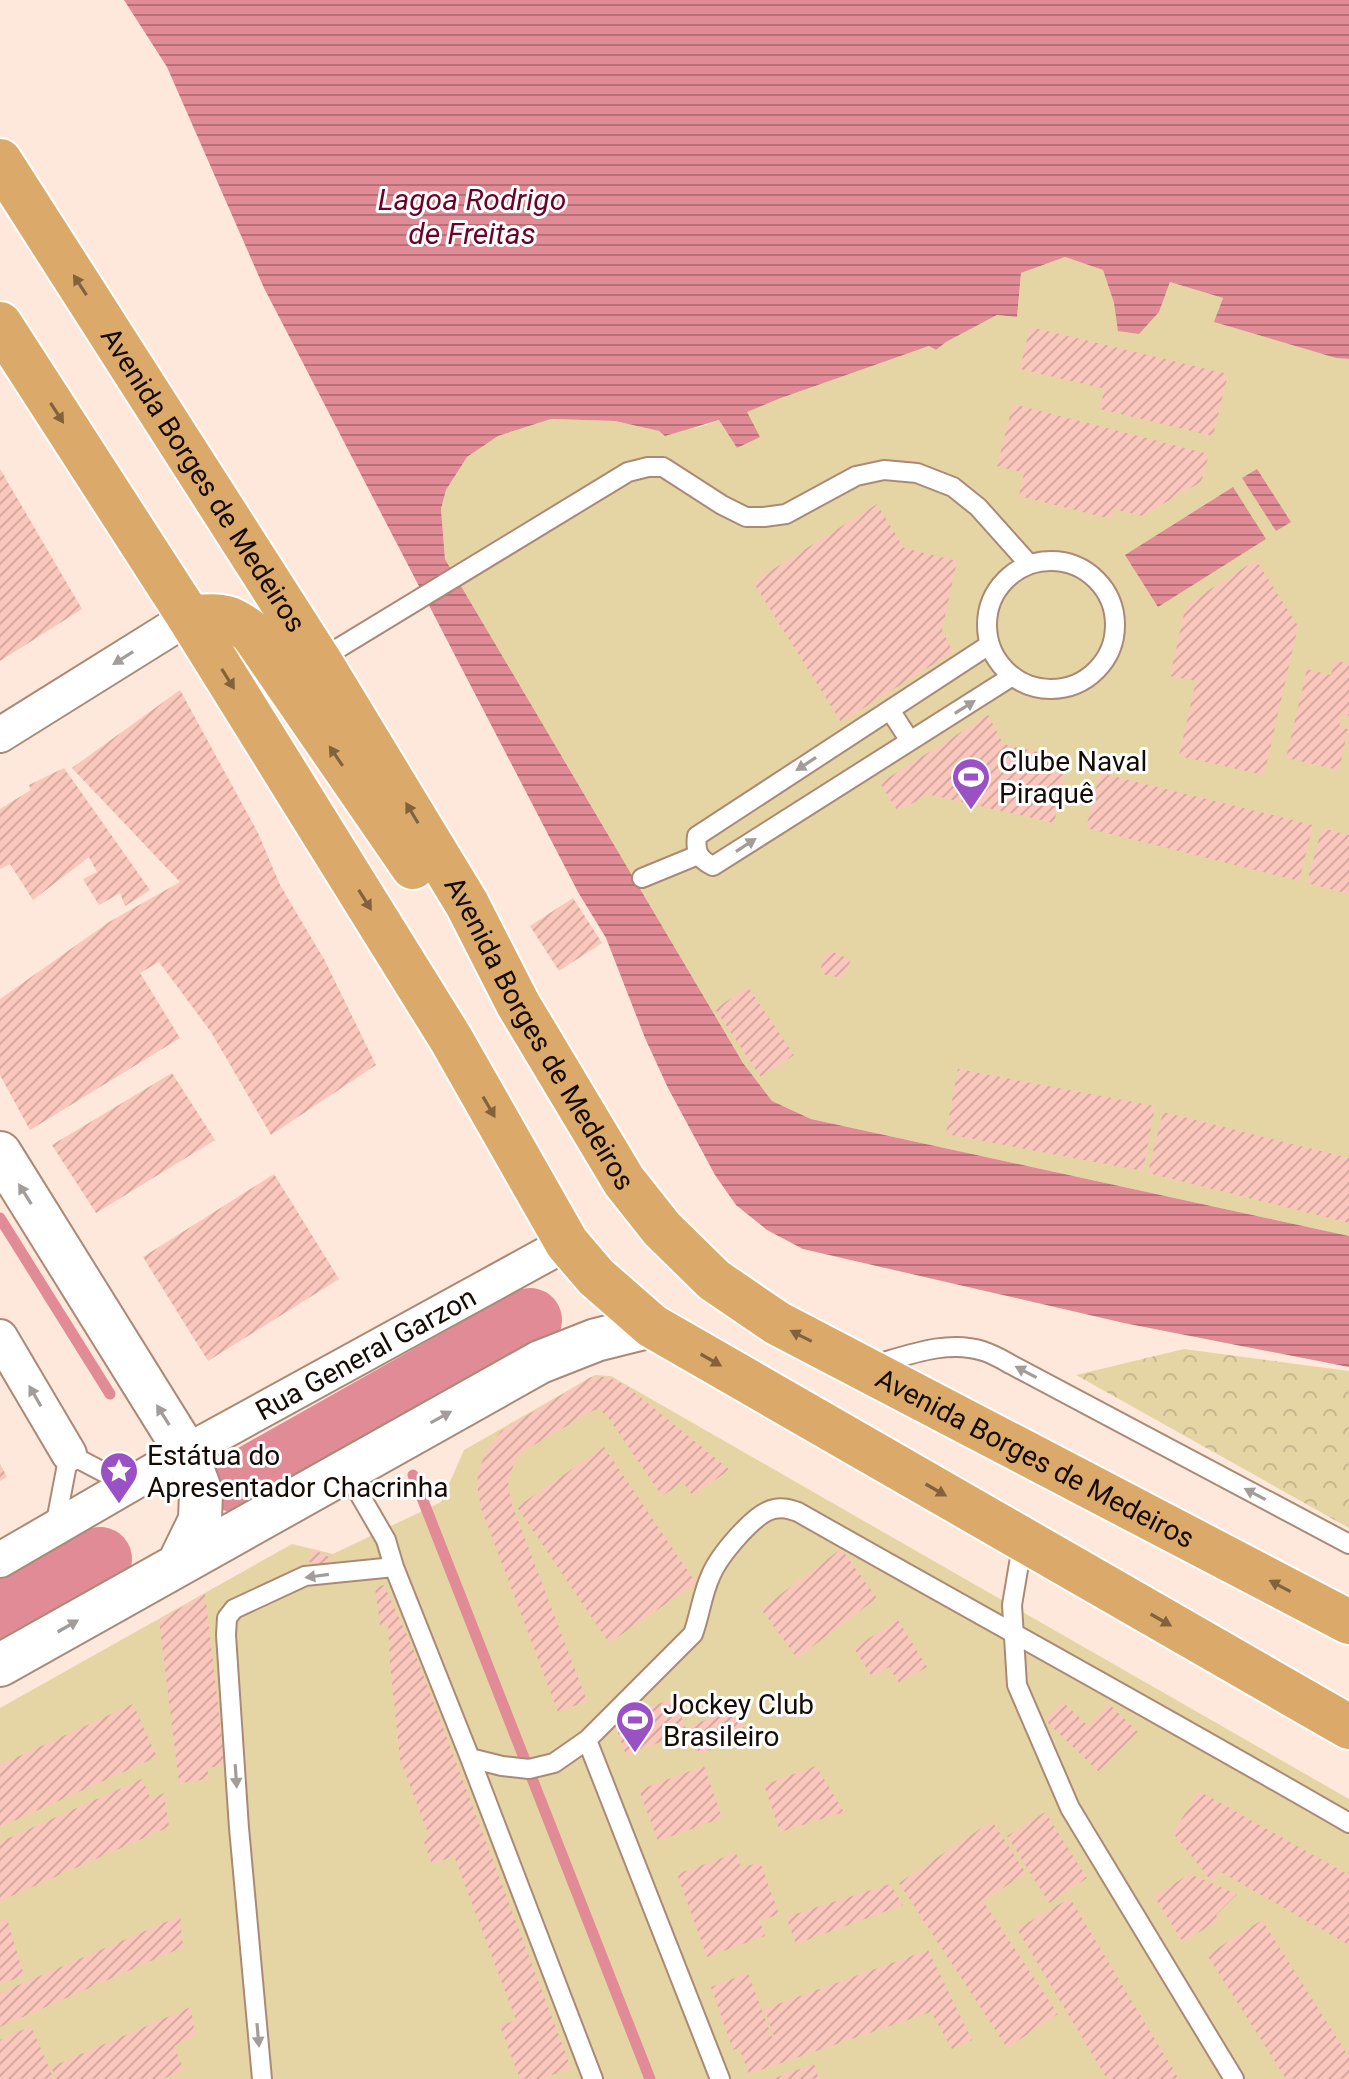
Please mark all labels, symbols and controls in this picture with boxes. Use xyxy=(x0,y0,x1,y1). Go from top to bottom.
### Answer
water label: Lagoa Rodrigo de Freitas xyxy=(378,182,566,251)
one-way arrow xyxy=(72,275,87,296)
street label: Avenida Borges de Medeiros xyxy=(94,321,313,638)
one-way arrow xyxy=(50,402,64,424)
one-way arrow xyxy=(112,651,134,665)
one-way arrow xyxy=(220,668,234,690)
one-way arrow xyxy=(955,699,976,714)
one-way arrow xyxy=(329,745,344,766)
place label: Clube Naval Piraquê xyxy=(999,745,1147,810)
sports icon: Clube Naval Piraquê xyxy=(950,756,992,811)
one-way arrow xyxy=(796,757,817,772)
one-way arrow xyxy=(405,802,420,825)
one-way arrow xyxy=(735,838,756,853)
street label: Avenida Borges de Medeiros xyxy=(438,871,642,1196)
one-way arrow xyxy=(357,889,371,911)
one-way arrow xyxy=(483,1095,496,1118)
one-way arrow xyxy=(19,1183,33,1205)
street label: Rua General Garzon xyxy=(250,1280,481,1427)
one-way arrow xyxy=(790,1329,813,1342)
one-way arrow xyxy=(700,1353,722,1367)
street label: Avenida Borges de Medeiros xyxy=(870,1361,1200,1555)
one-way arrow xyxy=(1015,1365,1037,1379)
one-way arrow xyxy=(28,1385,42,1407)
one-way arrow xyxy=(156,1404,170,1426)
one-way arrow xyxy=(430,1410,452,1424)
place label: Estátua do Apresentador Chacrinha xyxy=(147,1439,448,1504)
place icon: Estátua do Apresentador Chacrinha xyxy=(98,1450,140,1505)
one-way arrow xyxy=(925,1483,947,1497)
one-way arrow xyxy=(1244,1487,1267,1501)
one-way arrow xyxy=(304,1569,329,1582)
one-way arrow xyxy=(1268,1579,1291,1592)
one-way arrow xyxy=(1150,1613,1172,1627)
one-way arrow xyxy=(57,1620,79,1634)
place label: Jockey Club Brasileiro xyxy=(663,1688,814,1753)
sports icon: Jockey Club Brasileiro xyxy=(614,1699,656,1754)
one-way arrow xyxy=(230,1764,243,1789)
one-way arrow xyxy=(252,2023,265,2048)

